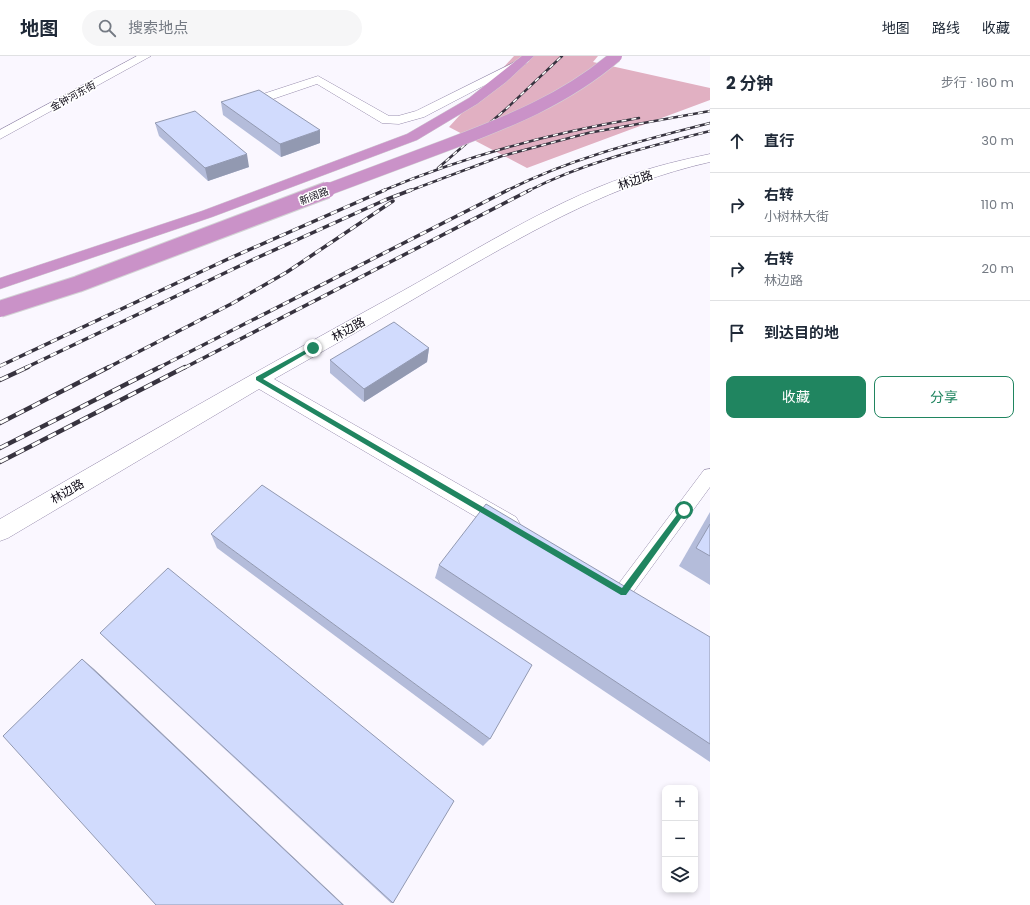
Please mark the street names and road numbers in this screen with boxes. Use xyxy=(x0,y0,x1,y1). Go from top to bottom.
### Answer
street label: 金钟河东街 xyxy=(47,77,99,115)
street label: 林边路 xyxy=(615,166,655,194)
street label: 新阔路 xyxy=(297,184,331,208)
street label: 林边路 xyxy=(328,313,368,345)
street label: 林边路 xyxy=(47,475,87,507)

